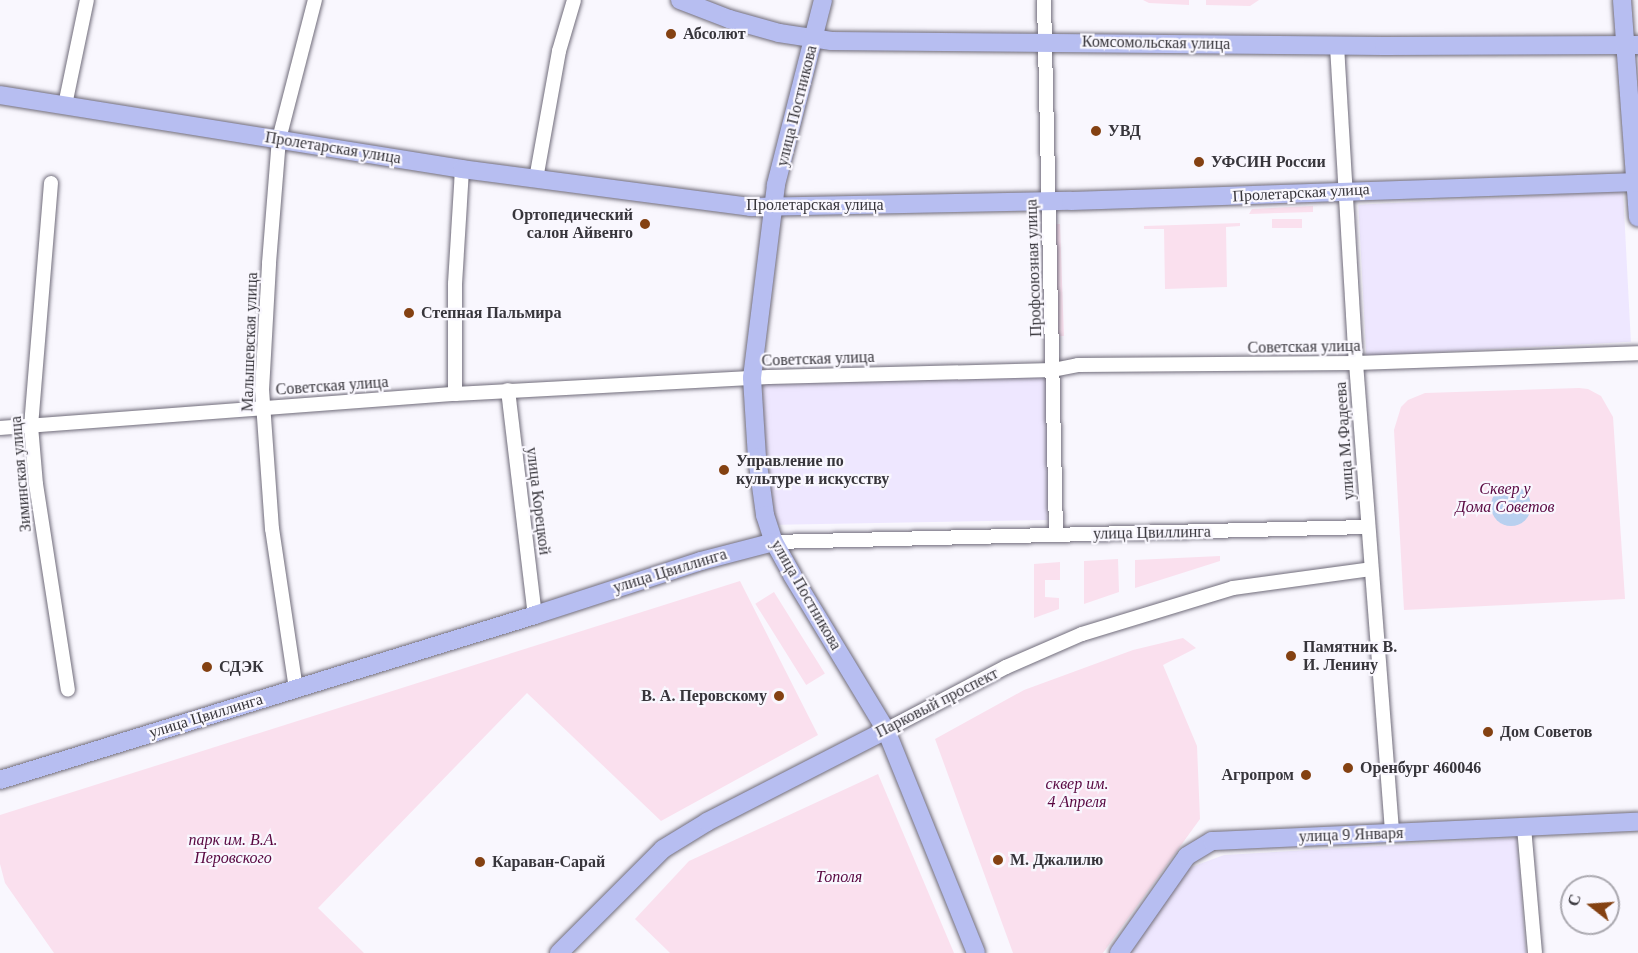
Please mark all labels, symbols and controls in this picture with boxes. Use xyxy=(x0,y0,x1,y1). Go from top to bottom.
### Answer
place label: Абсолют xyxy=(683,24,745,44)
marker: Абсолют xyxy=(664,27,678,41)
street label: Комсомольская улица xyxy=(1082,32,1230,54)
street label: улица Постникова xyxy=(773,43,821,169)
place label: УВД xyxy=(1108,121,1141,141)
marker: УВД xyxy=(1089,124,1103,138)
street label: Пролетарская улица xyxy=(264,128,402,168)
place label: УФСИН России xyxy=(1211,152,1326,172)
marker: УФСИН России xyxy=(1192,155,1206,169)
street label: Пролетарская улица xyxy=(1232,180,1370,206)
street label: Пролетарская улица xyxy=(746,195,884,215)
street label: Профсоюзная улица xyxy=(1022,199,1046,337)
place label: Ортопедический салон Айвенго xyxy=(512,205,633,243)
marker: Ортопедический салон Айвенго xyxy=(638,217,652,231)
street label: Малышевская улица xyxy=(238,272,262,412)
place label: Степная Пальмира xyxy=(421,303,561,323)
marker: Степная Пальмира xyxy=(402,306,416,320)
street label: Советская улица xyxy=(1247,336,1361,358)
street label: Советская улица xyxy=(761,347,875,371)
street label: Советская улица xyxy=(275,372,389,400)
street label: улица М.Фадеева xyxy=(1331,381,1359,501)
street label: Зиминская улица xyxy=(6,415,36,533)
street label: улица Корецкой xyxy=(522,446,554,556)
place label: Управление по культуре и искусству xyxy=(736,451,889,489)
marker: Управление по культуре и искусству xyxy=(717,463,731,477)
park label: Сквер у Дома Советов xyxy=(1456,479,1554,517)
street label: улица Цвиллинга xyxy=(1093,522,1211,544)
street label: улица Постникова xyxy=(767,536,845,654)
street label: улица Цвиллинга xyxy=(611,545,729,597)
place label: Памятник В. И. Ленину xyxy=(1303,637,1397,675)
marker: Памятник В. И. Ленину xyxy=(1284,649,1298,663)
place label: СДЭК xyxy=(219,657,264,677)
marker: СДЭК xyxy=(200,660,214,674)
street label: Парковый проспект xyxy=(873,664,1001,742)
place label: В. А. Перовскому xyxy=(641,686,767,706)
marker: В. А. Перовскому xyxy=(772,689,786,703)
street label: улица Цвиллинга xyxy=(147,690,265,742)
place label: Дом Советов xyxy=(1500,722,1592,742)
marker: Дом Советов xyxy=(1481,725,1495,739)
place label: Оренбург 460046 xyxy=(1360,758,1481,778)
marker: Оренбург 460046 xyxy=(1341,761,1355,775)
place label: Агропром xyxy=(1222,765,1294,785)
marker: Агропром xyxy=(1299,768,1313,782)
park label: сквер им. 4 Апреля xyxy=(1046,774,1108,812)
street label: улица 9 Января xyxy=(1298,824,1404,846)
park label: парк им. В.А. Перовского xyxy=(188,830,278,868)
place label: М. Джалилю xyxy=(1010,850,1103,870)
place label: Караван-Сарай xyxy=(492,852,605,872)
marker: М. Джалилю xyxy=(991,853,1005,867)
marker: Караван-Сарай xyxy=(473,855,487,869)
park label: Тополя xyxy=(816,867,862,887)
north arrow xyxy=(1560,875,1620,935)
text: С xyxy=(1564,892,1584,908)

